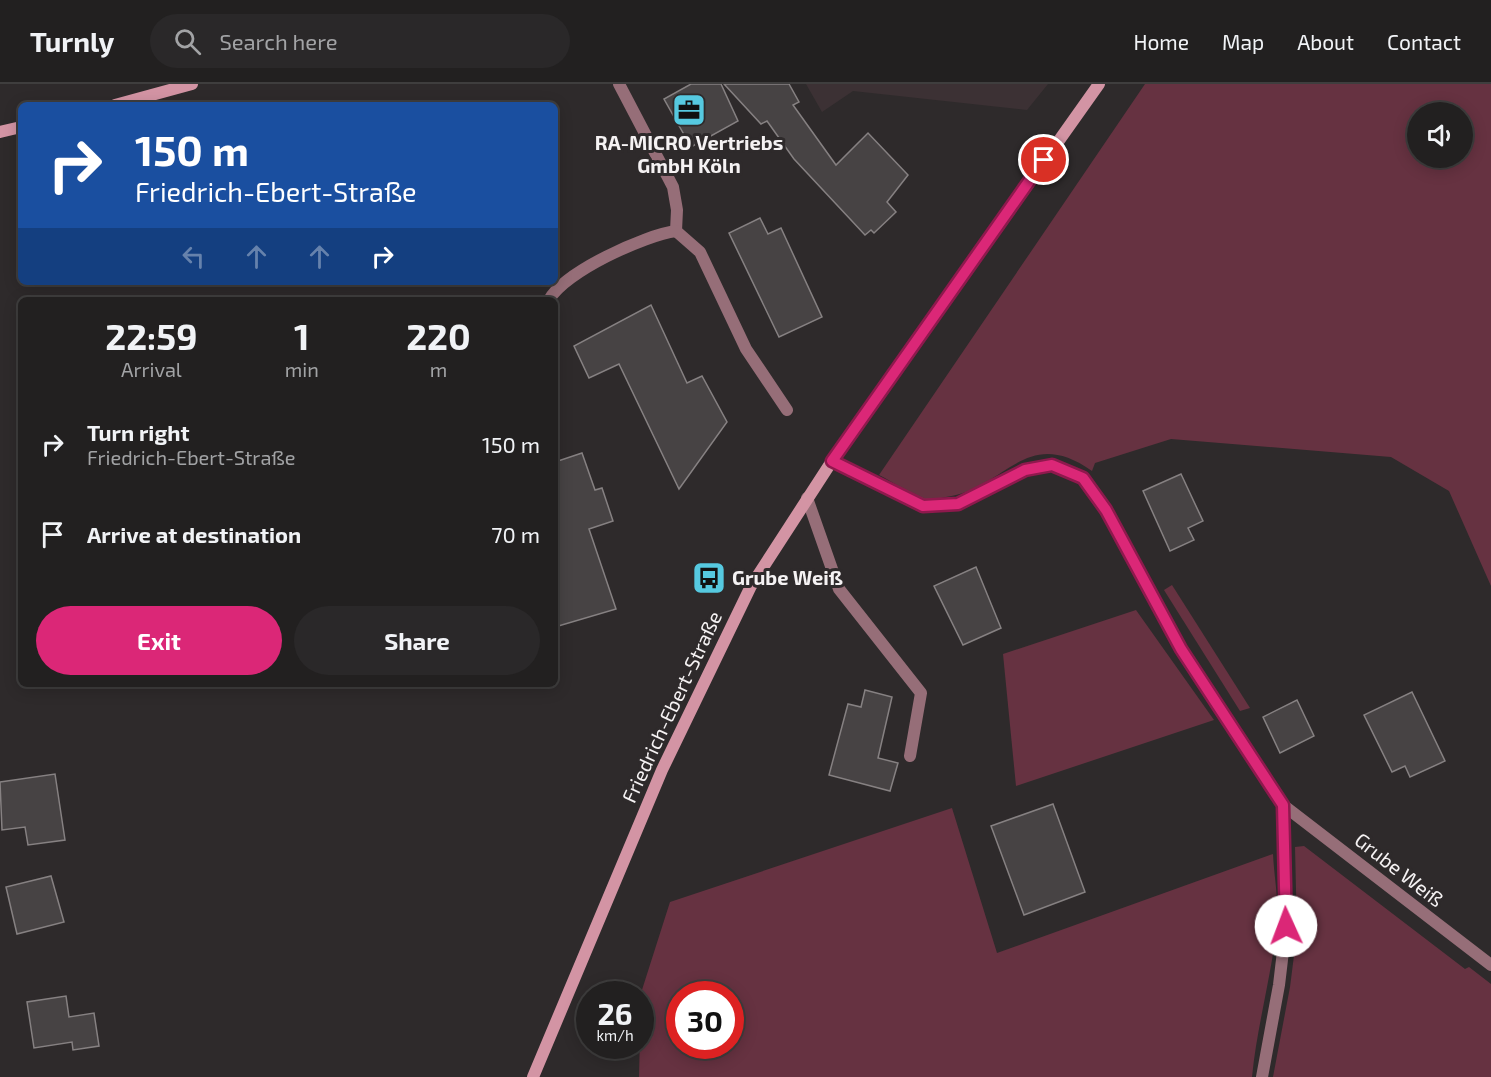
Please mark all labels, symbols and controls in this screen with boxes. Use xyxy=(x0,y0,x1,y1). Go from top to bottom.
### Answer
search box xyxy=(150,14,570,68)
text: Turnly xyxy=(30,24,114,58)
icon: search xyxy=(171,25,204,58)
text: Search here xyxy=(219,28,338,54)
text: Home xyxy=(1133,29,1189,54)
text: Map xyxy=(1222,29,1264,54)
text: About xyxy=(1297,29,1354,54)
text: Contact xyxy=(1387,29,1461,54)
office icon: RA-MICRO Vertriebs GmbH Köln xyxy=(671,92,707,128)
map controls xyxy=(1407,102,1473,168)
button: sound xyxy=(1407,102,1473,168)
text: 150 m xyxy=(135,124,249,174)
icon: right xyxy=(36,126,114,204)
place label: RA-MICRO Vertriebs GmbH Köln xyxy=(595,130,783,177)
pin xyxy=(1018,134,1069,185)
icon: arrive xyxy=(1027,143,1060,176)
text: Friedrich-Ebert-Straße xyxy=(135,175,417,207)
icon: left xyxy=(177,240,210,273)
icon: ahead xyxy=(240,240,273,273)
icon: ahead xyxy=(303,240,336,273)
icon: right xyxy=(366,240,399,273)
text: 22:59 xyxy=(105,314,197,357)
text: 1 xyxy=(294,314,310,357)
text: 220 xyxy=(406,314,471,357)
text: Arrival xyxy=(121,357,182,381)
text: min xyxy=(285,357,319,381)
text: m xyxy=(430,357,447,381)
text: Turn right xyxy=(87,419,189,445)
icon: right xyxy=(36,428,69,461)
text: 150 m xyxy=(482,431,540,457)
text: Friedrich-Ebert-Straße xyxy=(87,445,296,469)
icon: arrive xyxy=(36,518,69,551)
text: Arrive at destination xyxy=(87,521,301,547)
text: 70 m xyxy=(491,521,540,547)
bus stop icon: Grube Weiß xyxy=(691,560,727,596)
place label: Grube Weiß xyxy=(732,565,843,589)
button: Exit xyxy=(36,606,282,675)
button: Share xyxy=(294,606,540,675)
street label: Friedrich-Ebert-Straße xyxy=(616,607,726,806)
street label: Grube Weiß xyxy=(1350,827,1449,911)
position arrow xyxy=(1254,894,1318,958)
speed limit sign: 30 xyxy=(666,981,744,1059)
text: 26 xyxy=(597,995,633,1031)
text: km/h xyxy=(596,1026,634,1044)

